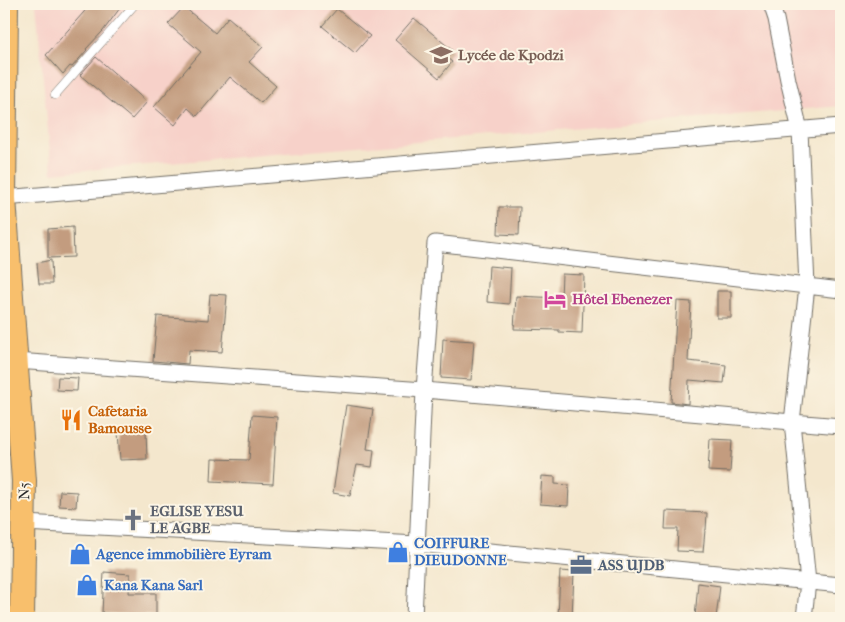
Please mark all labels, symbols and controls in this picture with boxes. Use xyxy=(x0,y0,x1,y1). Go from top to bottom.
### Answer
school or university icon: Lycée de Kpodzi xyxy=(428,42,454,68)
place label: Lycée de Kpodzi xyxy=(458,46,564,64)
hotel icon: Hôtel Ebenezer xyxy=(542,286,568,312)
place label: Hôtel Ebenezer xyxy=(572,290,673,308)
place label: Cafetaria Bamousse xyxy=(88,402,152,437)
restaurant icon: Cafetaria Bamousse xyxy=(58,407,84,433)
street label: N5 xyxy=(15,482,33,500)
place label: EGLISE YESU LE AGBE xyxy=(150,502,244,537)
church icon: EGLISE YESU LE AGBE xyxy=(120,507,146,533)
place label: COIFFURE DIEUDONNE xyxy=(414,534,508,569)
shop icon: COIFFURE DIEUDONNE xyxy=(385,539,411,565)
shop icon: Agence immobilière Eyram xyxy=(67,541,93,567)
place label: Agence immobilière Eyram xyxy=(95,545,272,563)
office icon: ASS UJDB xyxy=(568,552,594,578)
place label: ASS UJDB xyxy=(597,556,665,574)
shop icon: Kana Kana Sarl xyxy=(74,572,100,598)
place label: Kana Kana Sarl xyxy=(104,576,204,594)

